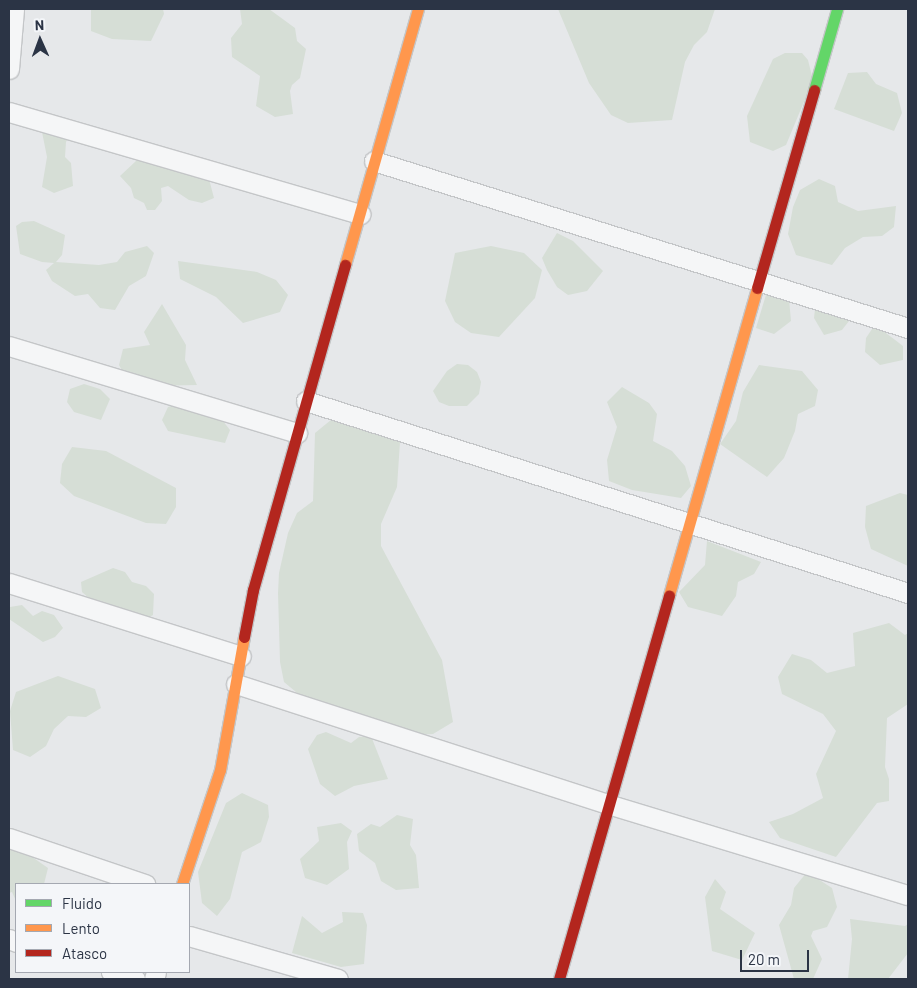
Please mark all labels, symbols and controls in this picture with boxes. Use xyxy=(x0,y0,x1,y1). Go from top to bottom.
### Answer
north arrow xyxy=(15,15,65,65)
text: N xyxy=(35,16,44,33)
legend xyxy=(15,883,190,973)
text: Fluido xyxy=(62,894,102,912)
text: Lento xyxy=(62,919,100,937)
scale bar xyxy=(742,940,811,972)
text: Atasco xyxy=(62,944,107,962)
text: 20 m xyxy=(748,950,780,968)

